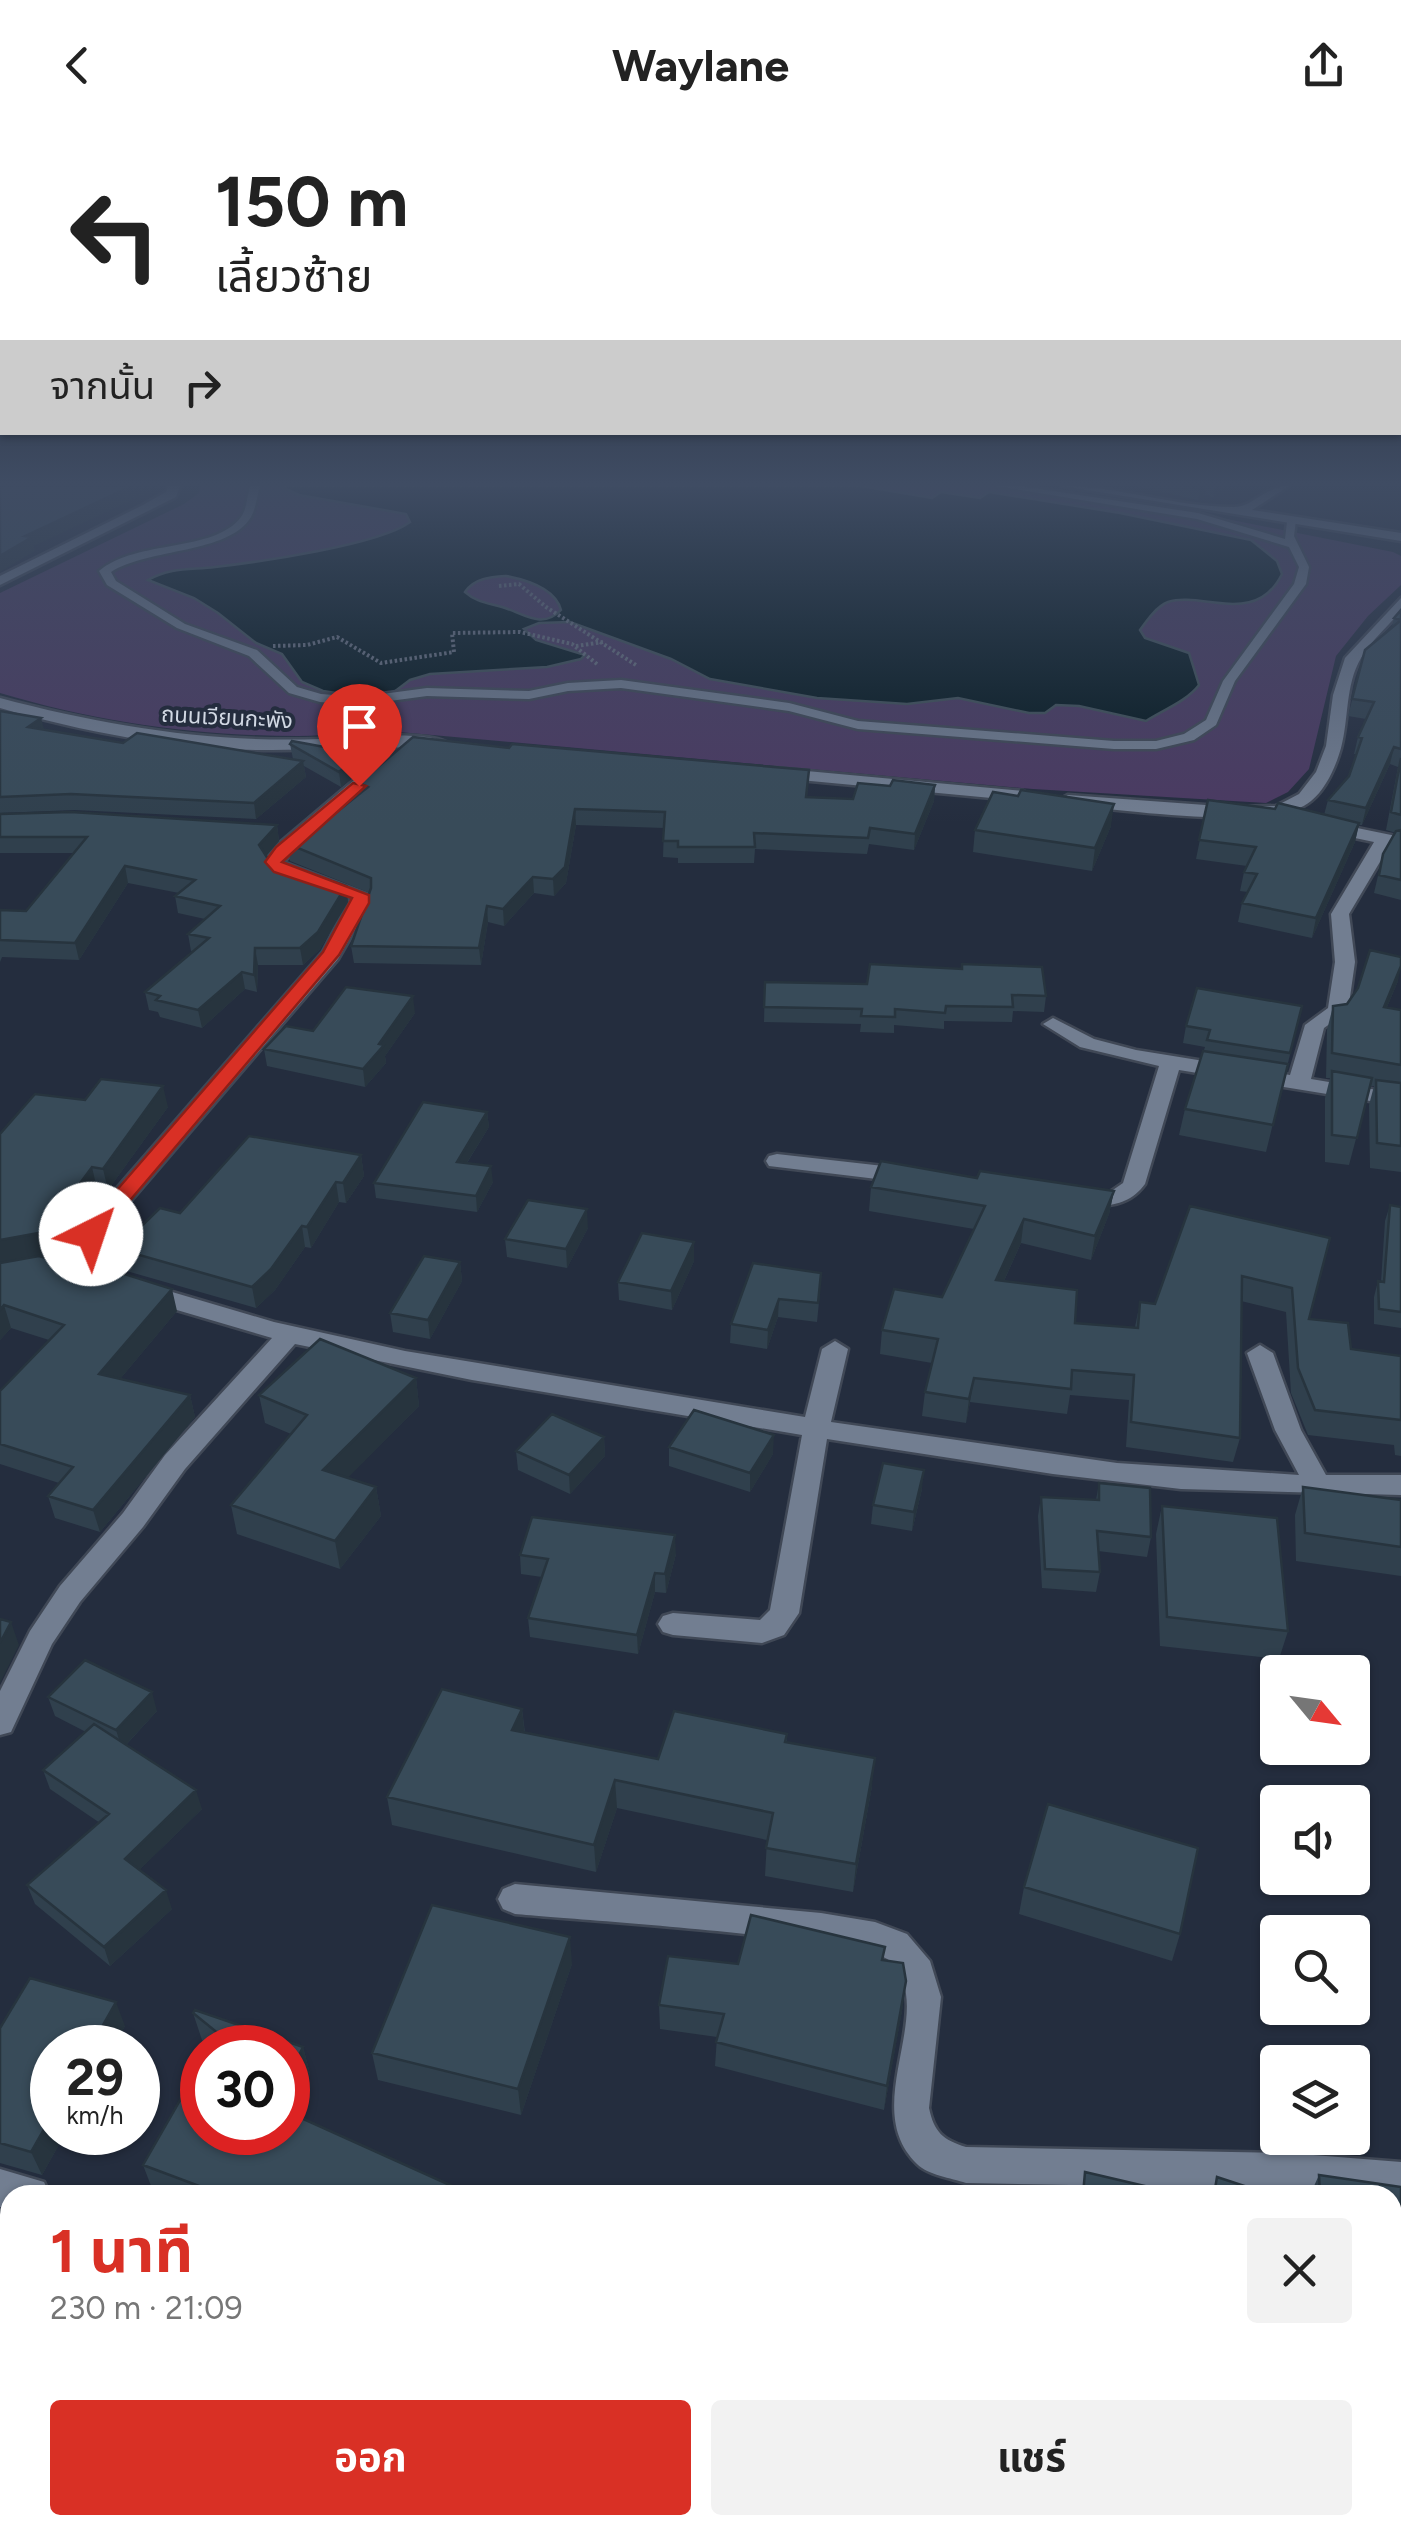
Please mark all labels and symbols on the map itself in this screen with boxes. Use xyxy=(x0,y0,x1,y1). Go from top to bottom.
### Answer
pin xyxy=(317,684,402,787)
street label: ถนนเวียนกะพัง xyxy=(161,701,293,734)
position arrow xyxy=(39,1182,143,1286)
north arrow xyxy=(1260,1655,1370,1765)
speed limit sign: 30 xyxy=(180,2025,310,2155)

